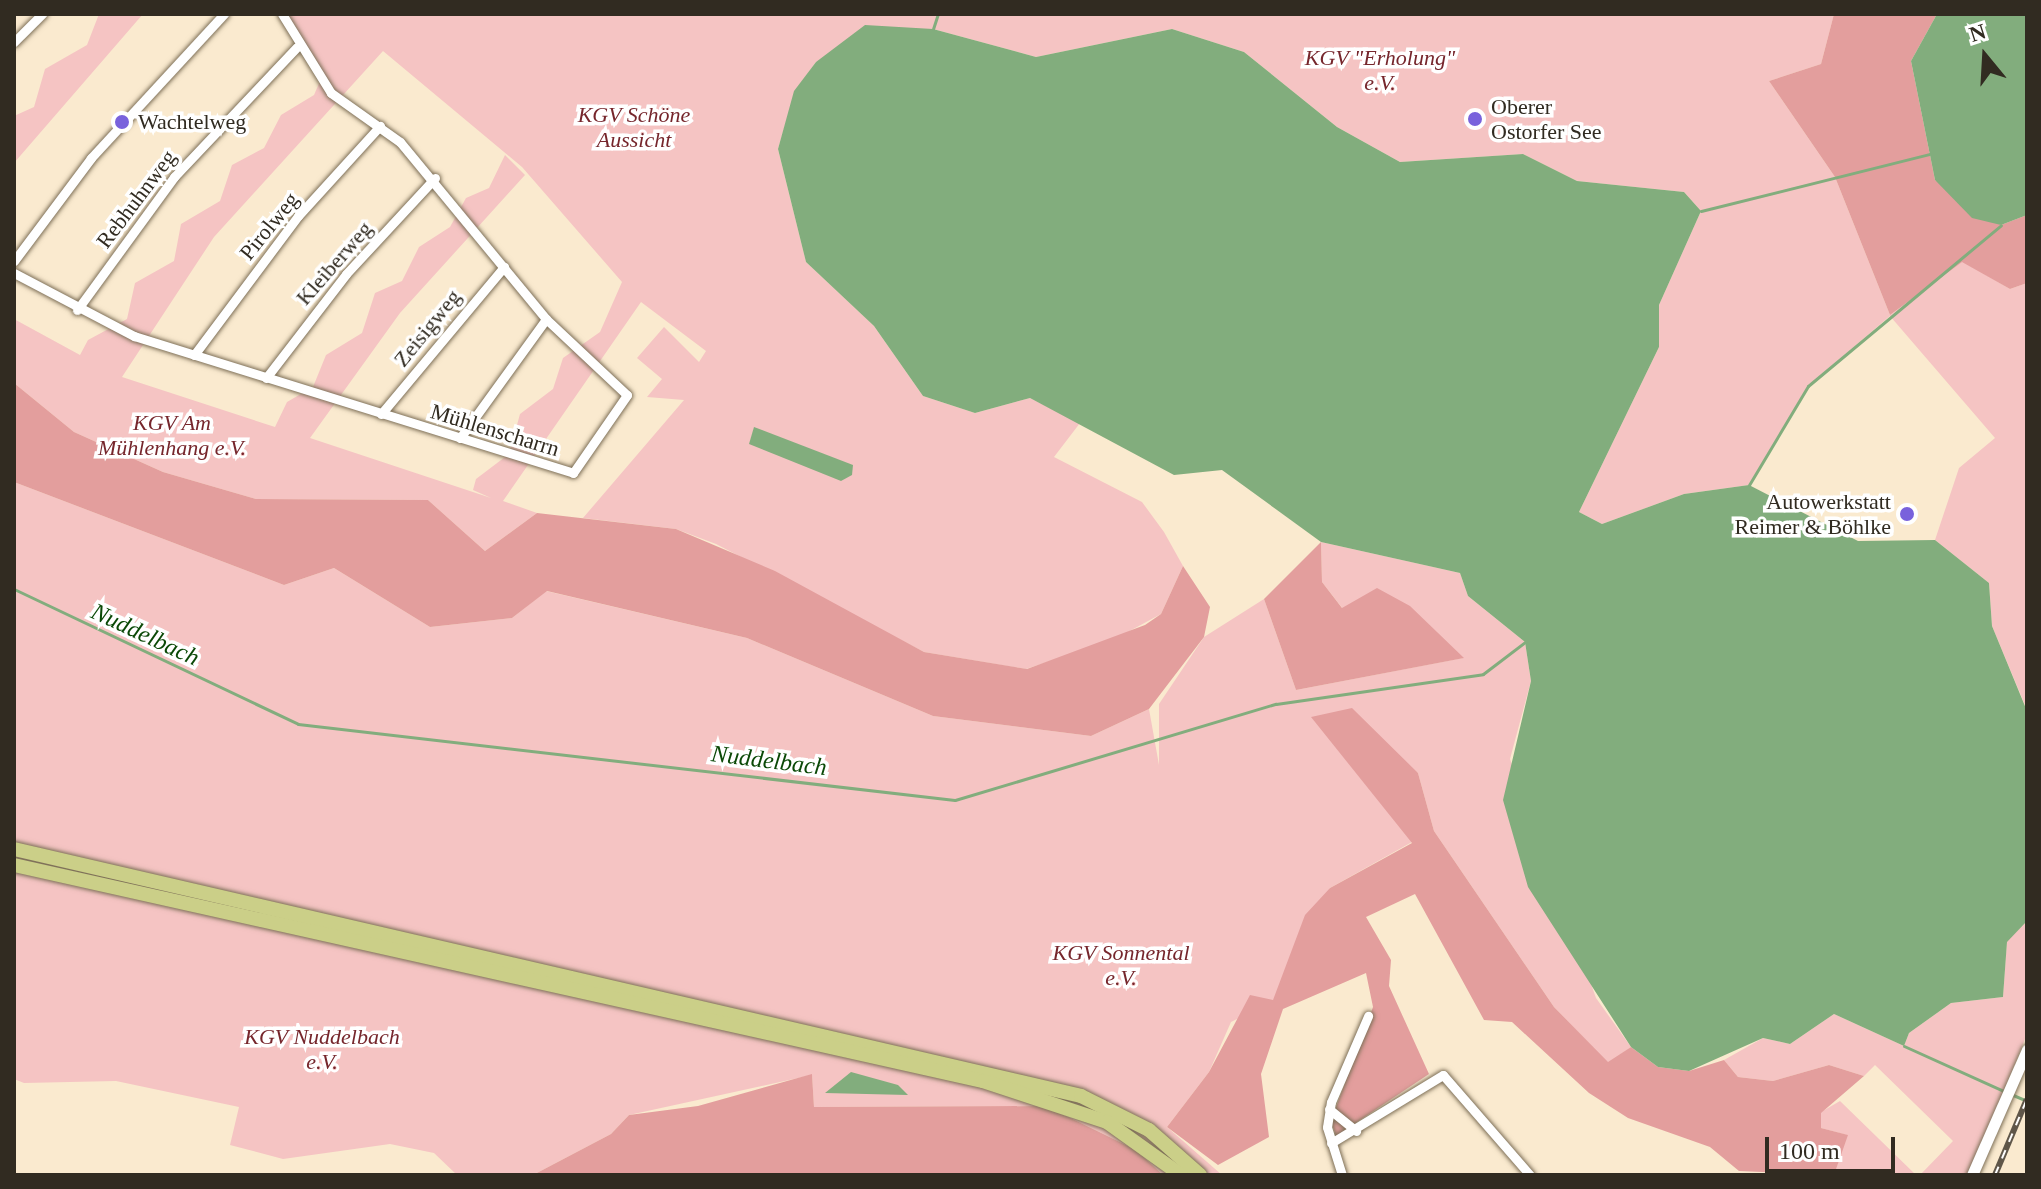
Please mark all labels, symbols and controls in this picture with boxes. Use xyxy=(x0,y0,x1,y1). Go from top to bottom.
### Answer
north arrow xyxy=(1945,16,2025,96)
text: N xyxy=(1966,18,1989,47)
park label: KGV "Erholung" e.V. xyxy=(1305,44,1455,96)
place label: Oberer Ostorfer See xyxy=(1491,93,1602,144)
park label: KGV Schöne Aussicht xyxy=(577,101,691,152)
place label: Wachtelweg xyxy=(138,109,246,135)
marker: Oberer Ostorfer See xyxy=(1466,110,1484,128)
marker: Wachtelweg xyxy=(113,113,131,131)
street label: Rebhuhnweg xyxy=(91,145,181,253)
street label: Pirolweg xyxy=(234,187,304,265)
street label: Kleiberweg xyxy=(290,216,378,310)
street label: Zeisigweg xyxy=(388,284,466,372)
street label: Mühlenscharrn xyxy=(427,398,563,462)
park label: KGV Am Mühlenhang e.V. xyxy=(98,409,246,460)
place label: Autowerkstatt Reimer & Böhlke xyxy=(1735,488,1891,540)
marker: Autowerkstatt Reimer & Böhlke xyxy=(1898,505,1916,523)
water label: Nuddelbach xyxy=(86,597,204,673)
water label: Nuddelbach xyxy=(710,740,828,782)
park label: KGV Sonnental e.V. xyxy=(1052,939,1190,990)
park label: KGV Nuddelbach e.V. xyxy=(244,1023,400,1074)
scale bar xyxy=(1769,1121,1899,1171)
text: 100 m xyxy=(1779,1138,1840,1164)

